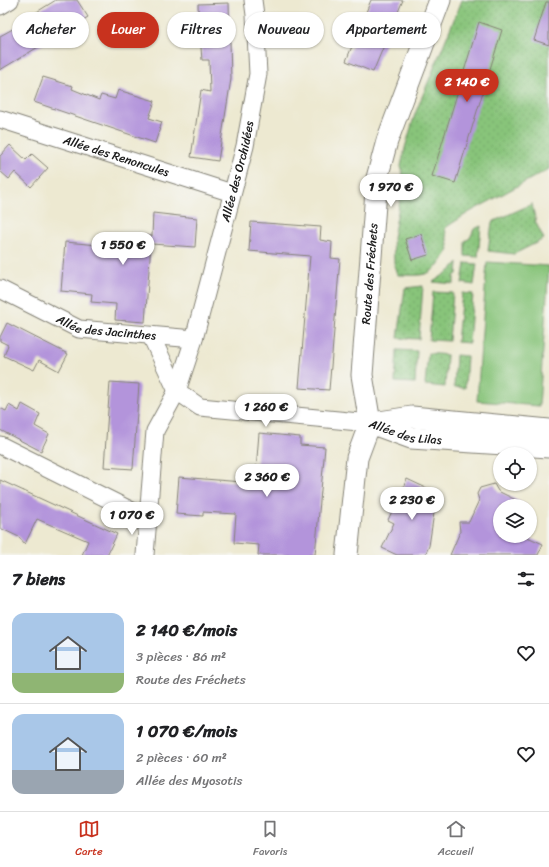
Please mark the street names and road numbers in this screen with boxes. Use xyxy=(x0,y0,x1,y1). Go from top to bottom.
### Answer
street label: Allée des Orchidées xyxy=(214,119,260,225)
street label: Allée des Renoncules xyxy=(59,129,172,183)
street label: Route des Fréchets xyxy=(355,222,385,325)
street label: Allée des Jacinthes xyxy=(51,308,157,347)
street label: Allée des Lilas xyxy=(365,412,442,451)

